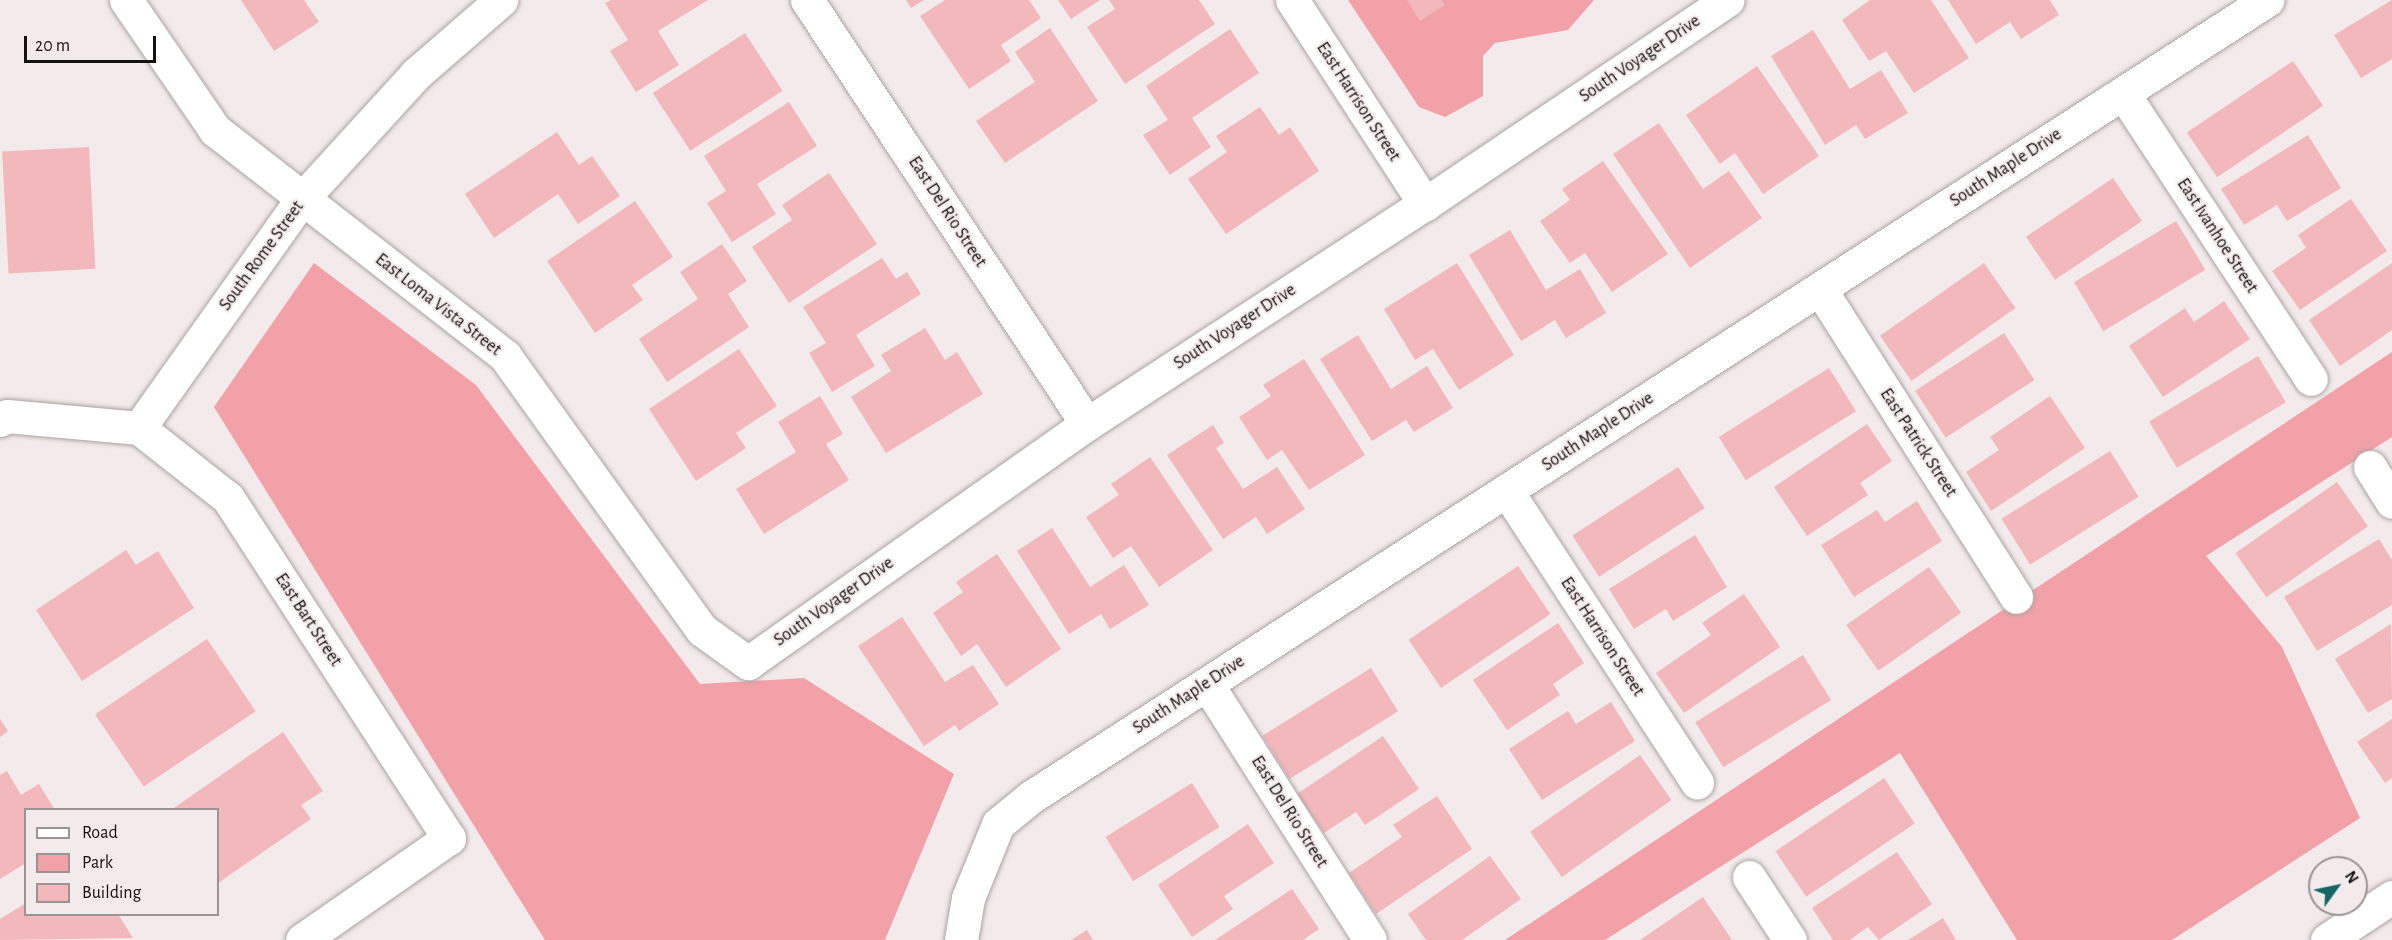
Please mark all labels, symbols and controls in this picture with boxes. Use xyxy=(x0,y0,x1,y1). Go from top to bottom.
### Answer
street label: South Voyager Drive xyxy=(1575,11,1705,107)
scale bar xyxy=(27,24,159,62)
text: 20 m xyxy=(35,37,70,55)
street label: East Harrison Street xyxy=(1311,38,1405,166)
street label: South Maple Drive xyxy=(1946,124,2066,212)
street label: East Del Rio Street xyxy=(903,152,991,272)
street label: East Ivanhoe Street xyxy=(2172,174,2262,298)
street label: South Rome Street xyxy=(215,197,309,315)
street label: East Loma Vista Street xyxy=(371,249,505,361)
street label: South Voyager Drive xyxy=(1170,279,1300,375)
street label: East Patrick Street xyxy=(1875,384,1961,502)
street label: South Maple Drive xyxy=(1538,388,1658,476)
street label: South Voyager Drive xyxy=(770,553,898,651)
street label: East Bart Street xyxy=(270,569,346,671)
street label: East Harrison Street xyxy=(1555,573,1649,701)
street label: South Maple Drive xyxy=(1129,651,1249,739)
street label: East Del Rio Street xyxy=(1246,752,1332,872)
legend xyxy=(24,808,219,916)
text: Road xyxy=(82,824,118,842)
text: Park xyxy=(82,854,113,872)
north arrow xyxy=(2308,856,2368,916)
text: N xyxy=(2342,868,2361,886)
text: Building xyxy=(82,884,141,902)

